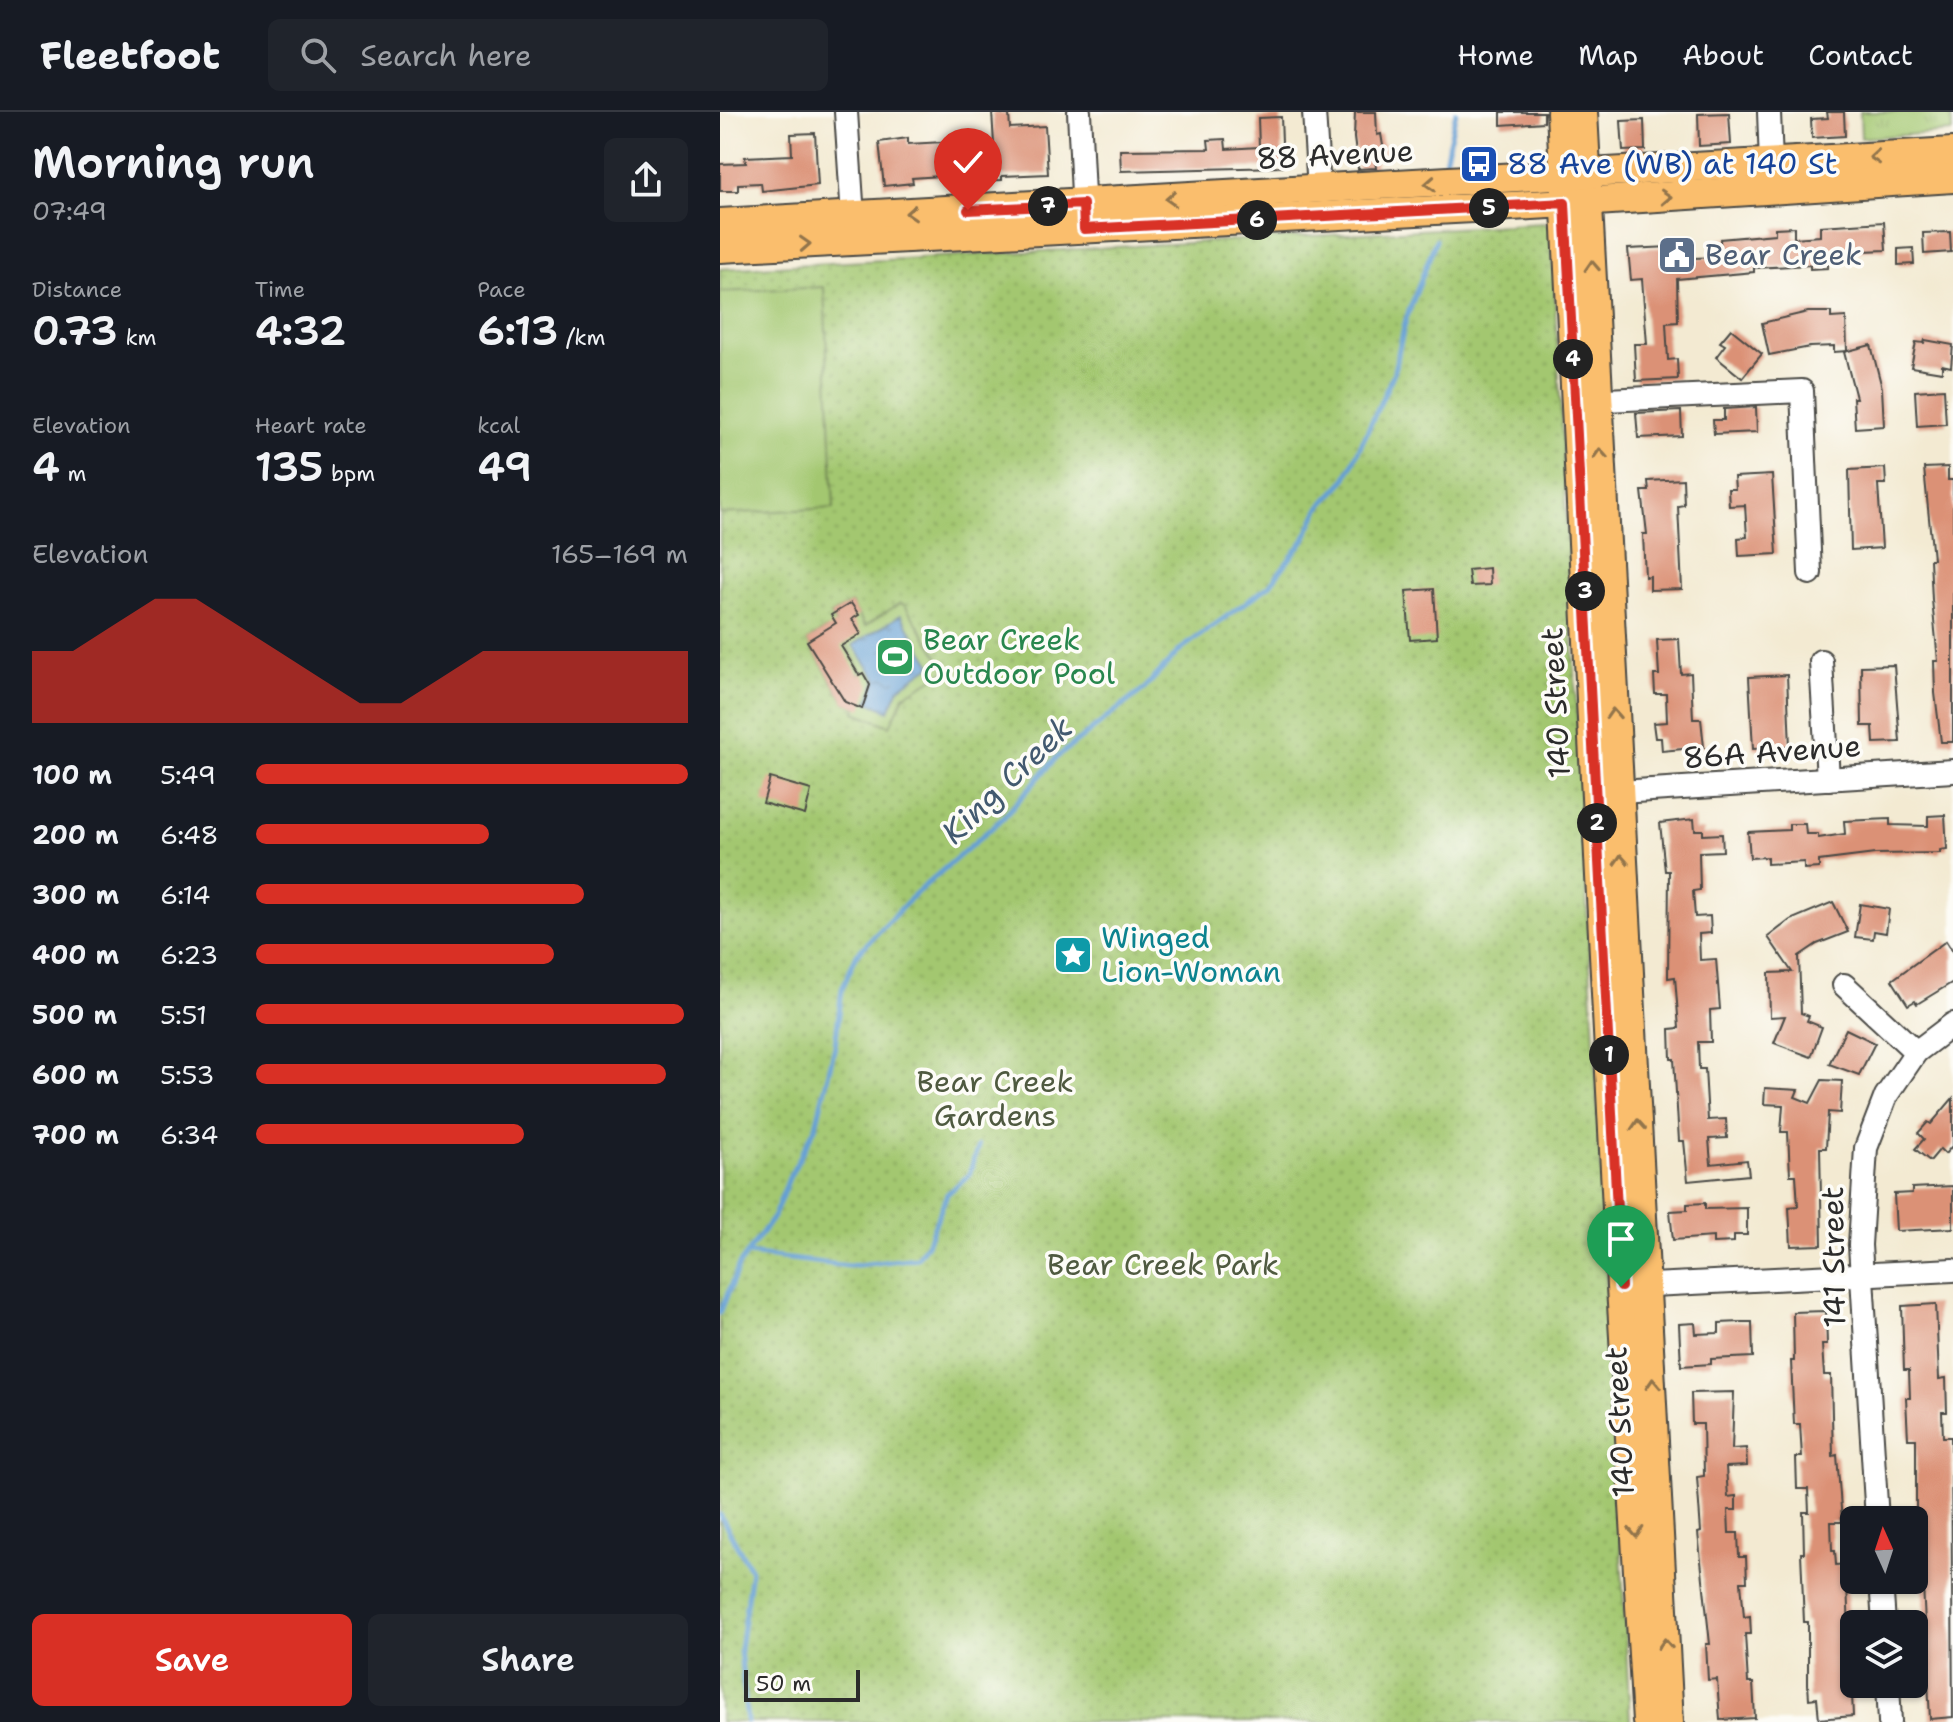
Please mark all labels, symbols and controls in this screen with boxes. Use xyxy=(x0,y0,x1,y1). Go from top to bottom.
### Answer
search box xyxy=(268,19,828,91)
text: Fleetfoot xyxy=(40,30,220,81)
icon: search xyxy=(296,33,340,77)
text: Search here xyxy=(360,35,532,76)
text: Home xyxy=(1457,36,1534,74)
text: Map xyxy=(1578,36,1638,74)
text: About xyxy=(1682,36,1764,74)
text: Contact xyxy=(1808,36,1913,74)
pin xyxy=(934,128,1002,210)
street label: 88 Avenue xyxy=(1255,130,1415,179)
text: Morning run xyxy=(32,133,315,192)
button: share xyxy=(604,138,688,222)
icon: check xyxy=(946,140,990,184)
bus stop icon: 88 Ave (WB) at 140 St xyxy=(1458,143,1500,185)
place label: 88 Ave (WB) at 140 St xyxy=(1507,143,1838,184)
one-way arrow xyxy=(1868,148,1881,165)
one-way arrow xyxy=(1423,175,1436,192)
pin: 7 xyxy=(1028,186,1068,226)
pin: 5 xyxy=(1469,188,1509,228)
one-way arrow xyxy=(1660,189,1673,206)
one-way arrow xyxy=(1164,190,1177,207)
text: 7 xyxy=(1040,191,1056,220)
text: 07:49 xyxy=(32,193,107,228)
text: 5 xyxy=(1482,193,1496,222)
pin: 6 xyxy=(1237,200,1277,240)
one-way arrow xyxy=(904,204,917,221)
text: 6 xyxy=(1249,205,1265,234)
public building icon: Bear Creek xyxy=(1656,234,1698,276)
place label: Bear Creek xyxy=(1705,234,1862,275)
one-way arrow xyxy=(799,236,812,253)
one-way arrow xyxy=(1583,259,1600,272)
text: Distance xyxy=(32,275,122,304)
text: Time xyxy=(255,275,305,304)
text: Pace xyxy=(477,275,526,304)
text: 0.73 xyxy=(32,304,118,358)
text: 4:32 xyxy=(255,304,346,358)
text: 6:13 xyxy=(477,304,559,358)
text: km xyxy=(118,323,157,352)
text: /km xyxy=(559,323,605,352)
pin: 4 xyxy=(1553,339,1593,379)
text: 4 xyxy=(1565,344,1581,373)
text: Elevation xyxy=(32,411,130,440)
text: Heart rate xyxy=(255,411,367,440)
text: kcal xyxy=(477,411,520,440)
text: 4 xyxy=(32,440,60,494)
text: 135 xyxy=(255,440,323,494)
text: 49 xyxy=(477,440,532,494)
one-way arrow xyxy=(1592,447,1609,460)
text: m xyxy=(60,459,86,488)
text: bpm xyxy=(323,459,375,488)
text: Elevation xyxy=(32,536,148,571)
text: 165–169 m xyxy=(551,536,688,571)
pin: 3 xyxy=(1565,571,1605,611)
text: 3 xyxy=(1577,576,1593,605)
place label: Bear Creek Outdoor Pool xyxy=(923,619,1115,694)
street label: 140 Street xyxy=(1531,626,1580,780)
sports icon: Bear Creek Outdoor Pool xyxy=(874,636,916,678)
water label: King Creek xyxy=(932,706,1082,853)
one-way arrow xyxy=(1605,707,1622,720)
street label: 86A Avenue xyxy=(1682,725,1862,778)
text: 100 m xyxy=(32,757,112,792)
text: 5:49 xyxy=(160,757,216,792)
pin: 2 xyxy=(1577,803,1617,843)
text: 2 xyxy=(1589,808,1605,837)
text: 200 m xyxy=(32,817,119,852)
text: 6:48 xyxy=(160,817,219,852)
one-way arrow xyxy=(1613,853,1630,866)
text: 300 m xyxy=(32,877,119,912)
text: 6:14 xyxy=(160,877,210,912)
place label: Winged Lion-Woman xyxy=(1101,917,1281,992)
place icon: Winged Lion-Woman xyxy=(1052,934,1094,976)
text: 400 m xyxy=(32,937,119,972)
text: 6:23 xyxy=(160,937,218,972)
text: 500 m xyxy=(32,997,117,1032)
text: 5:51 xyxy=(160,997,207,1032)
pin: 1 xyxy=(1589,1035,1629,1075)
text: 1 xyxy=(1604,1040,1614,1069)
text: 600 m xyxy=(32,1057,119,1092)
text: 5:53 xyxy=(160,1057,214,1092)
park label: Bear Creek Gardens xyxy=(916,1061,1074,1136)
text: 700 m xyxy=(32,1117,119,1152)
text: 6:34 xyxy=(160,1117,218,1152)
one-way arrow xyxy=(1630,1118,1647,1131)
street label: 141 Street xyxy=(1812,1186,1855,1328)
pin xyxy=(1587,1205,1655,1287)
icon: arrive xyxy=(1599,1217,1643,1261)
park label: Bear Creek Park xyxy=(1047,1244,1279,1285)
street label: 140 Street xyxy=(1595,1345,1644,1499)
one-way arrow xyxy=(1644,1377,1661,1390)
north arrow xyxy=(1840,1506,1928,1594)
map controls xyxy=(1840,1506,1928,1698)
one-way arrow xyxy=(1627,1526,1644,1539)
button: layers xyxy=(1840,1610,1928,1698)
button: Save xyxy=(32,1614,352,1706)
button: Share xyxy=(368,1614,688,1706)
one-way arrow xyxy=(1657,1637,1674,1650)
scale bar xyxy=(744,1666,860,1702)
text: 50 m xyxy=(756,1669,811,1698)

